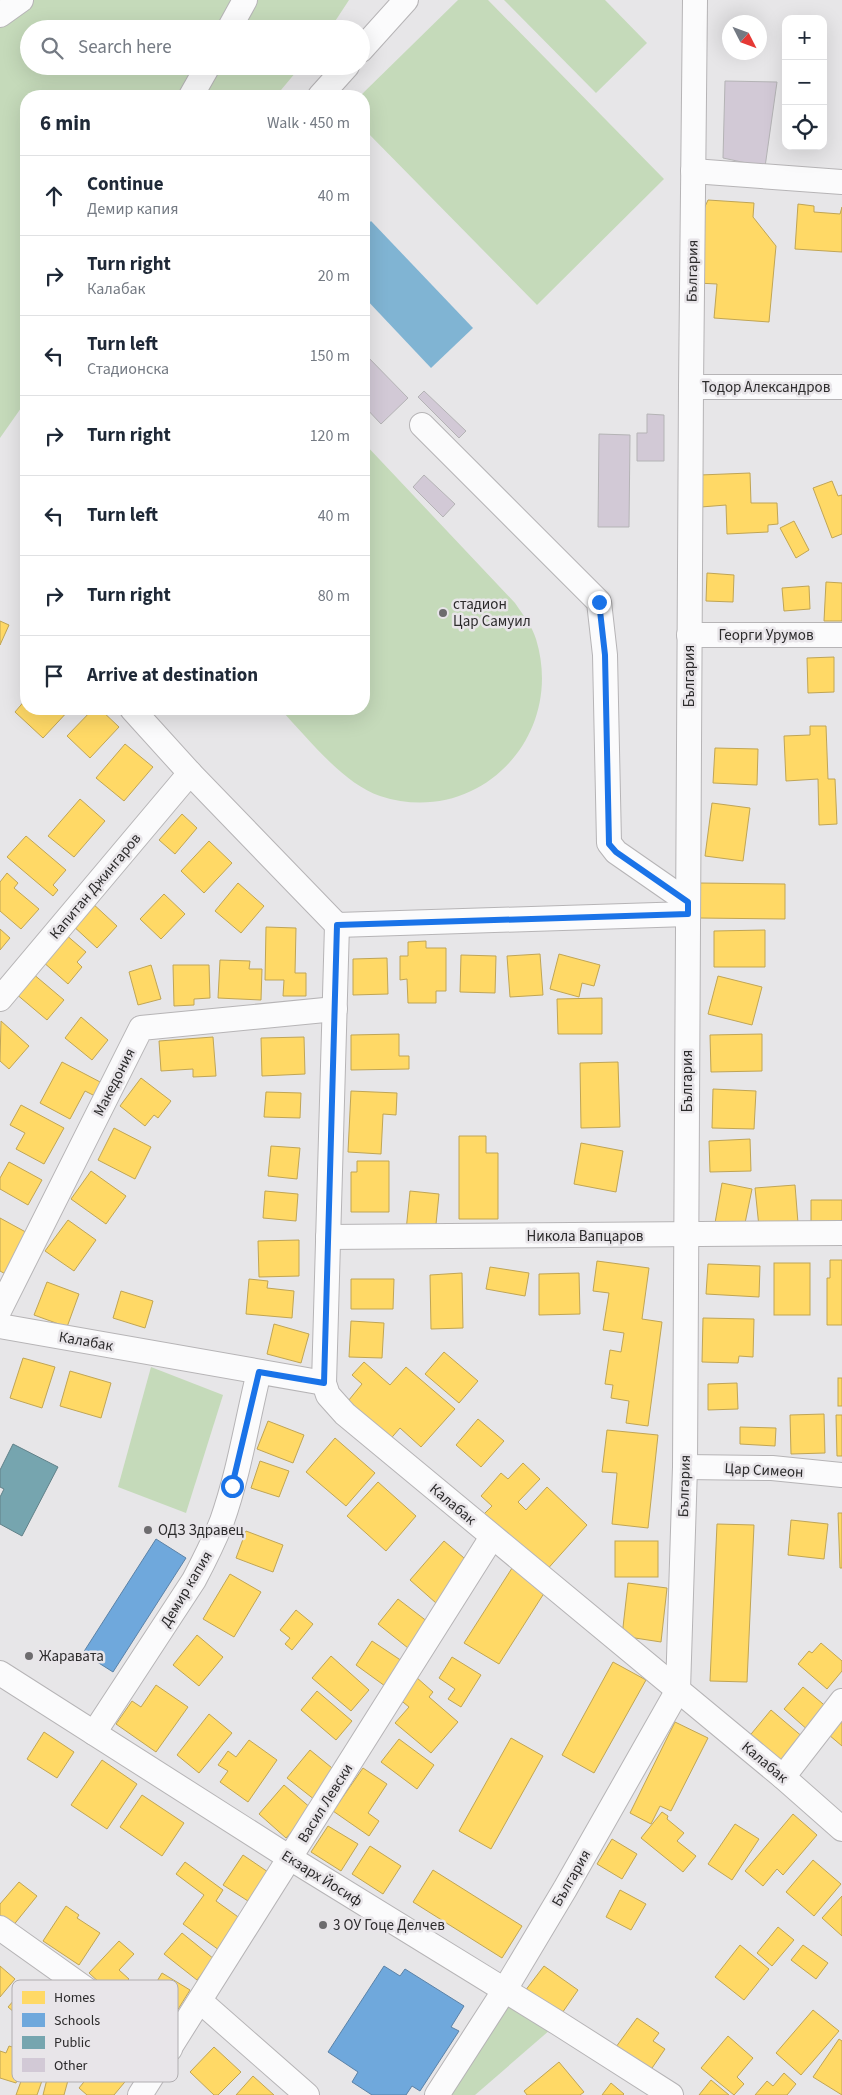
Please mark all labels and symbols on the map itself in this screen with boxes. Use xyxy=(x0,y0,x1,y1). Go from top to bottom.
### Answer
north arrow xyxy=(722,15,767,60)
street label: България xyxy=(681,240,704,302)
street label: Тодор Александров xyxy=(702,377,831,398)
route end xyxy=(588,591,611,614)
place label: стадион Цар Самуил xyxy=(453,594,531,632)
marker: стадион Цар Самуил xyxy=(437,607,449,619)
street label: Георги Урумов xyxy=(718,625,814,646)
street label: България xyxy=(679,645,700,707)
street label: Капитан Джингаров xyxy=(45,828,146,944)
street label: Македония xyxy=(88,1045,141,1120)
street label: България xyxy=(677,1050,698,1112)
street label: Никола Вапцаров xyxy=(527,1226,644,1247)
street label: Калабак xyxy=(57,1326,115,1357)
street label: България xyxy=(673,1454,696,1518)
street label: Цар Симеон xyxy=(724,1458,804,1483)
route start xyxy=(221,1475,244,1498)
street label: Калабак xyxy=(425,1479,481,1530)
place label: ОДЗ Здравец xyxy=(158,1520,245,1541)
marker: ОДЗ Здравец xyxy=(142,1524,154,1536)
street label: Демир капия xyxy=(155,1547,218,1631)
place label: Жаравата xyxy=(39,1646,104,1667)
marker: Жаравата xyxy=(23,1650,35,1662)
street label: Калабак xyxy=(737,1737,793,1788)
street label: Васил Левски xyxy=(293,1760,358,1847)
street label: Екзарх Йосиф xyxy=(277,1845,366,1912)
street label: България xyxy=(547,1846,596,1911)
place label: 3 ОУ Гоце Делчев xyxy=(333,1915,445,1936)
marker: 3 ОУ Гоце Делчев xyxy=(317,1919,329,1931)
legend xyxy=(12,1980,178,2082)
text: Homes xyxy=(54,1988,95,2008)
text: Schools xyxy=(54,2011,100,2031)
text: Public xyxy=(54,2033,91,2053)
text: Other xyxy=(54,2056,88,2076)

